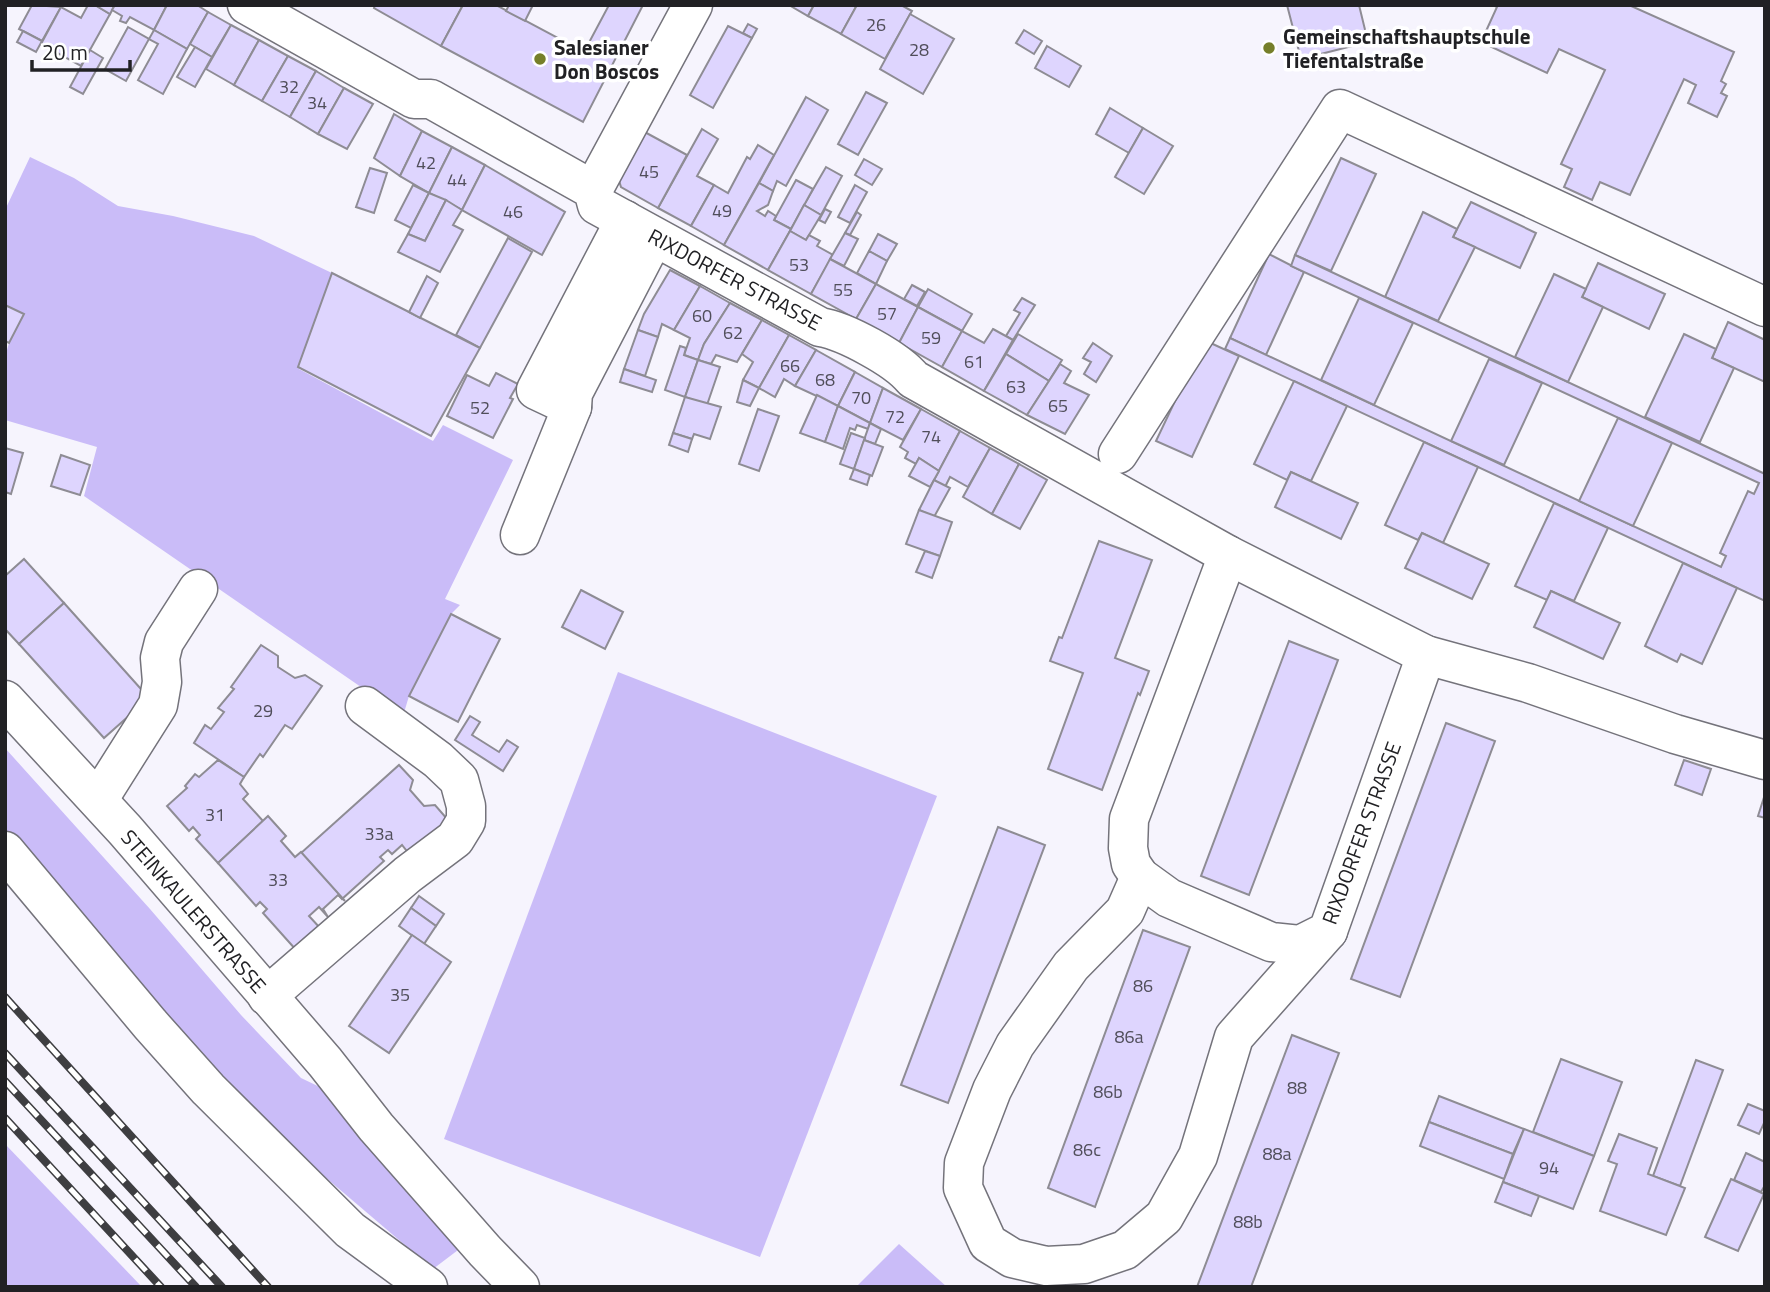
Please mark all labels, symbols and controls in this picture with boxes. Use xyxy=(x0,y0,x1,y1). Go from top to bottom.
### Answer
house number: 26 xyxy=(866,11,886,38)
place label: Gemeinschaftshauptschule Tiefentalstraße xyxy=(1283,20,1530,76)
scale bar xyxy=(32,28,130,72)
place label: Salesianer Don Boscos xyxy=(554,31,659,87)
text: 20 m xyxy=(42,36,88,68)
house number: 28 xyxy=(909,36,929,63)
marker: Gemeinschaftshauptschule Tiefentalstraße xyxy=(1261,40,1277,56)
marker: Salesianer Don Boscos xyxy=(532,51,548,67)
house number: 32 xyxy=(279,73,299,100)
house number: 34 xyxy=(307,89,327,116)
house number: 42 xyxy=(416,149,436,176)
house number: 45 xyxy=(639,158,659,185)
house number: 44 xyxy=(447,166,467,193)
house number: 49 xyxy=(712,197,732,224)
house number: 46 xyxy=(503,198,523,225)
street label: RIXDORFER STRASSE xyxy=(643,220,827,338)
house number: 53 xyxy=(789,251,809,278)
house number: 55 xyxy=(833,276,853,303)
house number: 57 xyxy=(877,300,897,327)
house number: 60 xyxy=(692,302,712,329)
house number: 62 xyxy=(723,319,743,346)
house number: 59 xyxy=(921,324,941,351)
house number: 61 xyxy=(964,348,984,375)
house number: 66 xyxy=(780,352,800,379)
house number: 68 xyxy=(815,366,835,393)
house number: 63 xyxy=(1006,373,1026,400)
house number: 70 xyxy=(851,384,871,411)
house number: 65 xyxy=(1048,392,1068,419)
house number: 52 xyxy=(470,394,490,421)
house number: 72 xyxy=(885,403,905,430)
house number: 74 xyxy=(921,423,941,450)
house number: 29 xyxy=(253,697,273,724)
street label: RIXDORFER STRASSE xyxy=(1313,737,1409,929)
house number: 31 xyxy=(205,801,225,828)
house number: 33a xyxy=(364,820,394,847)
street label: STEINKAULERSTRASSE xyxy=(114,822,274,1000)
house number: 33 xyxy=(268,866,288,893)
house number: 86 xyxy=(1133,972,1153,999)
house number: 35 xyxy=(390,981,410,1008)
house number: 86a xyxy=(1114,1023,1144,1050)
house number: 88 xyxy=(1287,1074,1307,1101)
house number: 86b xyxy=(1093,1078,1123,1105)
house number: 86c xyxy=(1073,1136,1101,1163)
house number: 88a xyxy=(1262,1140,1292,1167)
house number: 94 xyxy=(1539,1154,1559,1181)
house number: 88b xyxy=(1233,1208,1263,1235)

